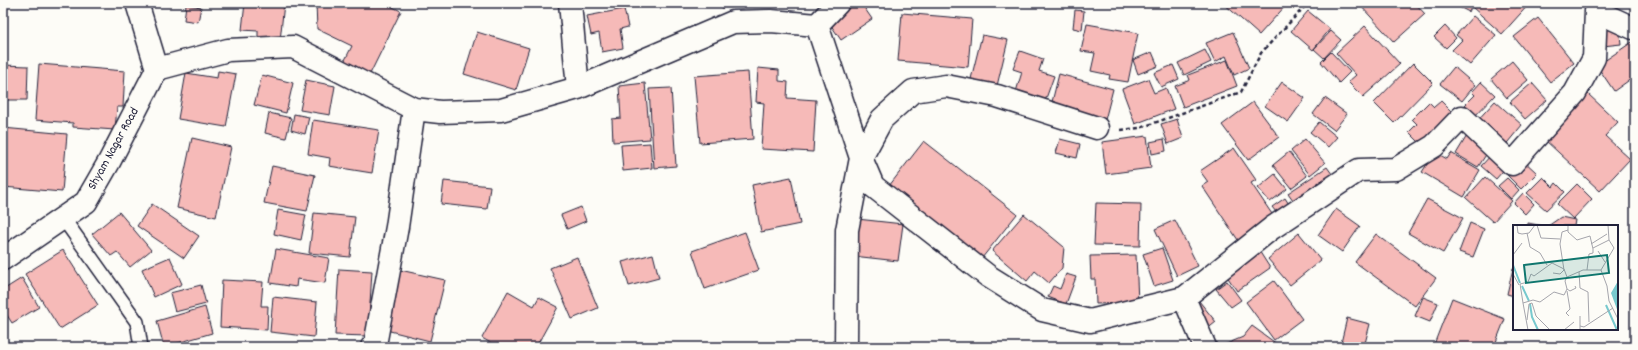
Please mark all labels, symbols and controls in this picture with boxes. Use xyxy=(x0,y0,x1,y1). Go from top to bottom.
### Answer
street label: Shyam Nagar Road xyxy=(84,104,144,194)
inset map xyxy=(1513,225,1618,330)

